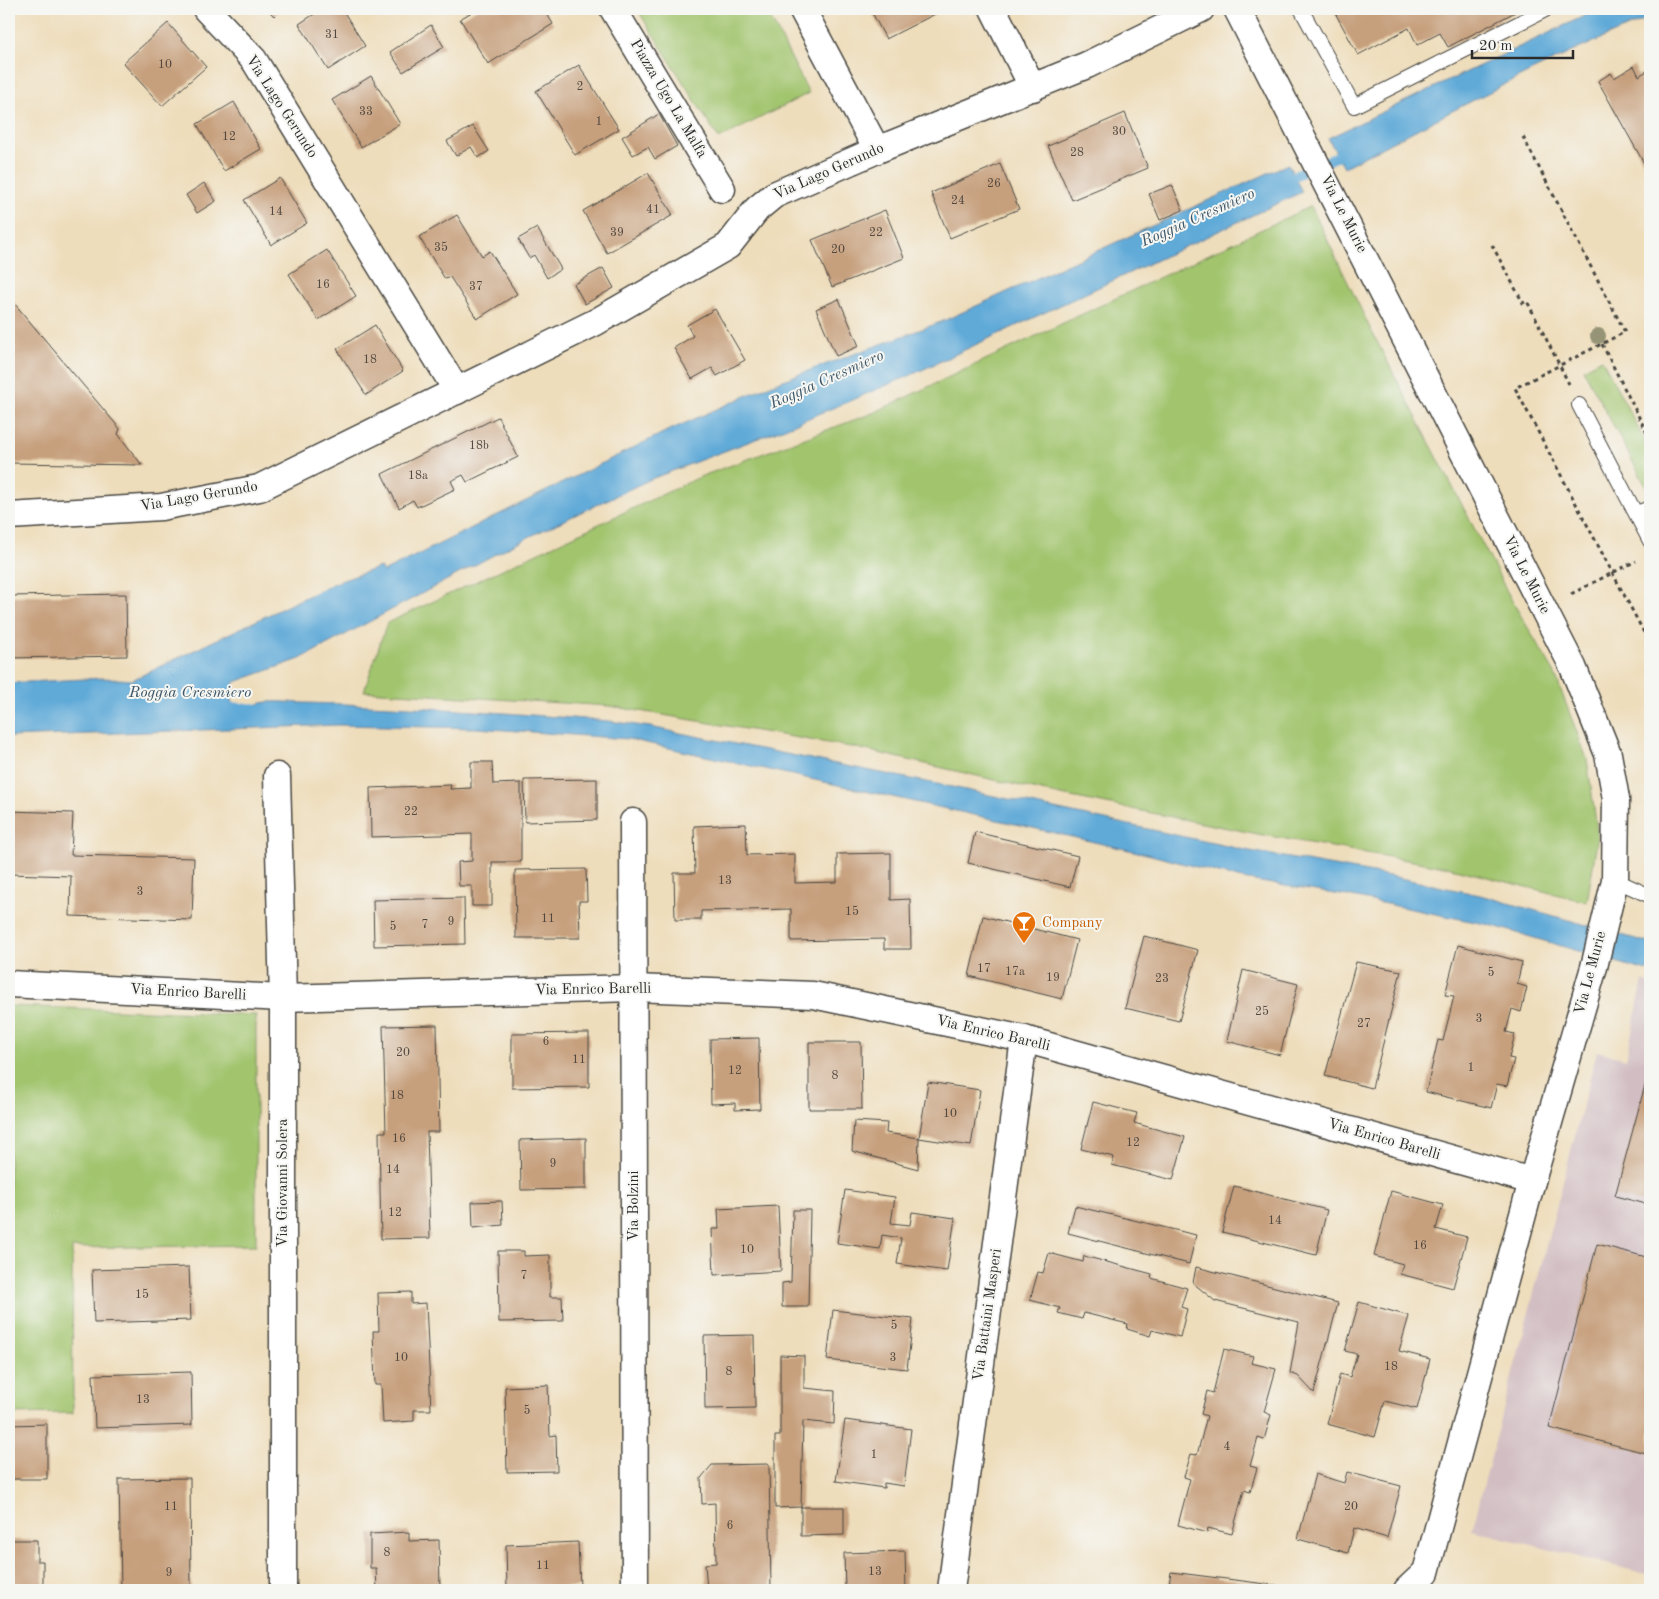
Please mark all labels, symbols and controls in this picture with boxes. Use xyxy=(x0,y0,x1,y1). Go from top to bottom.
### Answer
scale bar xyxy=(1472,28,1573,60)
house number: 31 xyxy=(325,29,339,41)
street label: Piazza Ugo La Malfa xyxy=(627,37,710,161)
text: 20 m xyxy=(1479,39,1513,54)
street label: Via Lago Gerundo xyxy=(242,53,320,161)
house number: 10 xyxy=(158,59,172,71)
house number: 2 xyxy=(577,81,583,93)
house number: 33 xyxy=(359,106,373,118)
house number: 1 xyxy=(596,116,602,128)
house number: 30 xyxy=(1112,126,1126,138)
house number: 12 xyxy=(222,131,236,143)
street label: Via Lago Gerundo xyxy=(772,141,886,203)
house number: 28 xyxy=(1070,147,1084,159)
street label: Via Le Murie xyxy=(1317,173,1369,256)
house number: 26 xyxy=(987,178,1001,190)
water label: Roggia Cresmiero xyxy=(1138,186,1257,251)
house number: 24 xyxy=(951,195,965,207)
house number: 41 xyxy=(646,204,660,216)
house number: 14 xyxy=(269,206,283,218)
house number: 39 xyxy=(610,227,624,239)
house number: 22 xyxy=(869,227,883,239)
house number: 35 xyxy=(434,241,448,254)
house number: 20 xyxy=(831,244,845,256)
house number: 16 xyxy=(316,279,330,291)
house number: 37 xyxy=(469,281,483,293)
water label: Roggia Cresmiero xyxy=(767,348,886,413)
house number: 18 xyxy=(363,354,377,366)
house number: 18b xyxy=(469,440,489,452)
house number: 18a xyxy=(408,470,428,482)
street label: Via Lago Gerundo xyxy=(139,479,259,515)
street label: Via Le Murie xyxy=(1500,534,1552,617)
water label: Roggia Cresmiero xyxy=(128,685,251,701)
house number: 22 xyxy=(404,806,418,818)
house number: 13 xyxy=(718,875,732,887)
house number: 3 xyxy=(137,886,143,898)
house number: 15 xyxy=(845,905,859,918)
bar icon: Company xyxy=(1011,910,1037,944)
house number: 11 xyxy=(541,913,555,925)
house number: 9 xyxy=(448,916,454,928)
place label: Company xyxy=(1042,916,1103,931)
house number: 7 xyxy=(422,919,428,931)
house number: 5 xyxy=(390,920,397,933)
street label: Via Le Murie xyxy=(1573,930,1609,1016)
house number: 17 xyxy=(977,963,991,975)
house number: 17a xyxy=(1005,966,1025,978)
house number: 5 xyxy=(1488,966,1495,979)
house number: 19 xyxy=(1046,972,1060,984)
house number: 23 xyxy=(1155,973,1169,985)
street label: Via Enrico Barelli xyxy=(535,981,651,999)
street label: Via Enrico Barelli xyxy=(129,982,247,1004)
house number: 25 xyxy=(1255,1005,1269,1018)
house number: 3 xyxy=(1476,1013,1482,1025)
street label: Via Enrico Barelli xyxy=(935,1014,1051,1054)
house number: 27 xyxy=(1357,1018,1371,1030)
house number: 6 xyxy=(543,1036,550,1048)
house number: 20 xyxy=(396,1047,410,1059)
house number: 11 xyxy=(572,1054,586,1066)
house number: 1 xyxy=(1468,1062,1474,1074)
house number: 12 xyxy=(728,1065,742,1077)
house number: 8 xyxy=(832,1070,839,1082)
house number: 18 xyxy=(390,1090,404,1102)
house number: 10 xyxy=(943,1108,957,1120)
street label: Via Enrico Barelli xyxy=(1326,1117,1442,1163)
street label: Via Giovanni Solera xyxy=(276,1118,291,1247)
house number: 16 xyxy=(392,1133,406,1145)
house number: 12 xyxy=(1126,1137,1140,1149)
house number: 9 xyxy=(550,1158,556,1170)
house number: 14 xyxy=(386,1164,400,1176)
street label: Via Bolzini xyxy=(627,1170,642,1242)
house number: 12 xyxy=(388,1207,402,1219)
house number: 14 xyxy=(1268,1215,1282,1227)
house number: 16 xyxy=(1413,1240,1427,1252)
house number: 10 xyxy=(740,1244,754,1256)
street label: Via Battaini Masperi xyxy=(971,1248,1005,1382)
house number: 7 xyxy=(521,1270,527,1282)
house number: 15 xyxy=(135,1288,149,1301)
house number: 5 xyxy=(891,1319,898,1332)
house number: 10 xyxy=(394,1352,408,1364)
house number: 3 xyxy=(890,1352,896,1364)
house number: 18 xyxy=(1384,1361,1398,1373)
house number: 8 xyxy=(726,1366,733,1378)
house number: 13 xyxy=(136,1394,150,1406)
house number: 5 xyxy=(524,1404,531,1417)
house number: 4 xyxy=(1224,1441,1231,1453)
house number: 1 xyxy=(871,1449,877,1461)
house number: 11 xyxy=(164,1501,178,1513)
house number: 20 xyxy=(1344,1501,1358,1513)
house number: 6 xyxy=(727,1520,734,1532)
house number: 8 xyxy=(384,1547,391,1559)
house number: 11 xyxy=(536,1560,550,1572)
house number: 13 xyxy=(868,1566,882,1578)
house number: 9 xyxy=(166,1567,172,1579)

